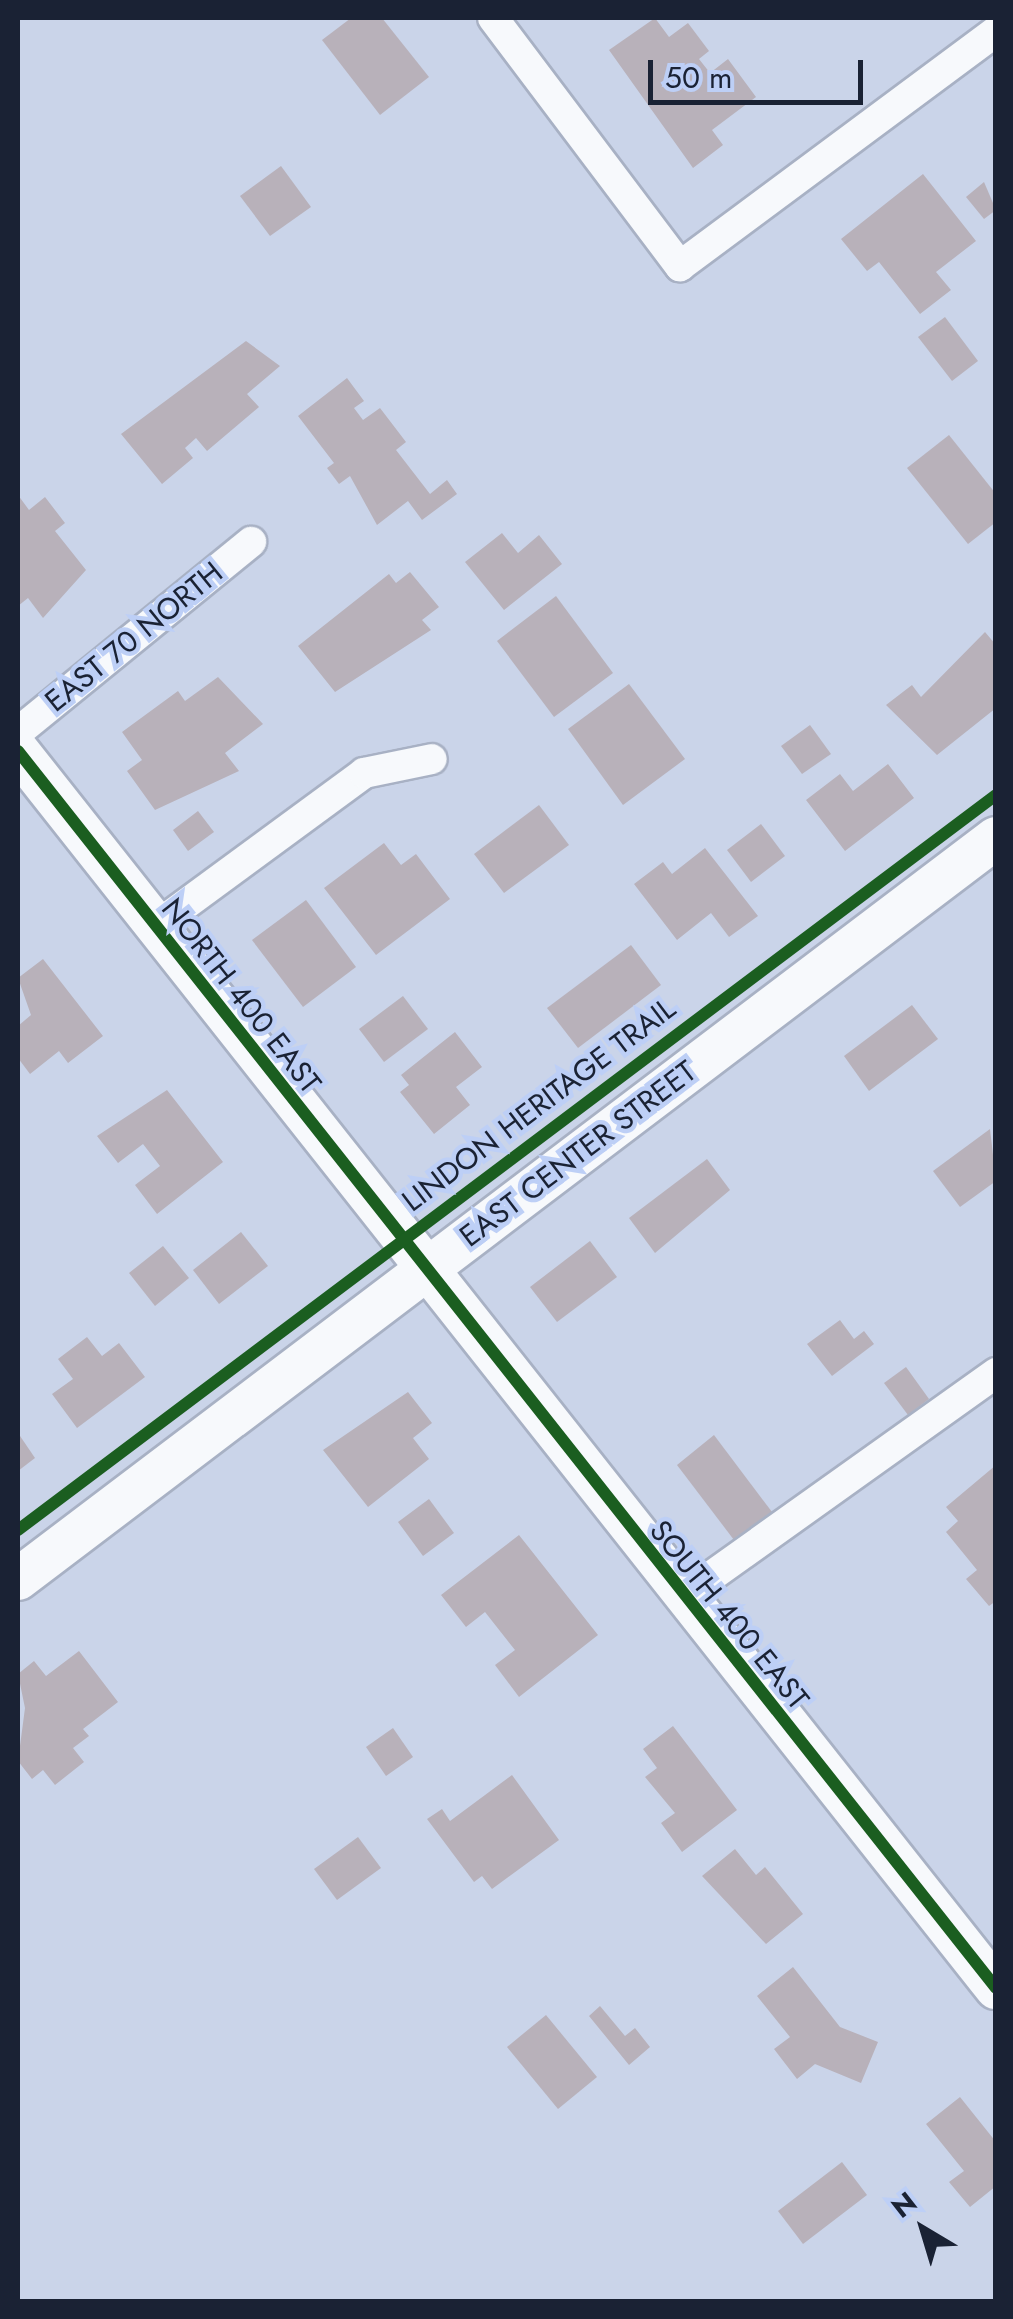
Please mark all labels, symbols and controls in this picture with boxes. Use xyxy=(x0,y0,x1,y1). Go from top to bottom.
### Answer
scale bar xyxy=(653,40,868,102)
text: 50 m xyxy=(665,56,732,99)
street label: EAST 70 NORTH xyxy=(38,555,230,719)
street label: NORTH 400 EAST xyxy=(154,891,328,1101)
street label: LINDON HERITAGE TRAIL xyxy=(395,991,683,1219)
street label: EAST CENTER STREET xyxy=(453,1053,703,1255)
street label: SOUTH 400 EAST xyxy=(642,1513,816,1717)
north arrow xyxy=(873,2179,973,2279)
text: N xyxy=(883,2182,926,2228)

